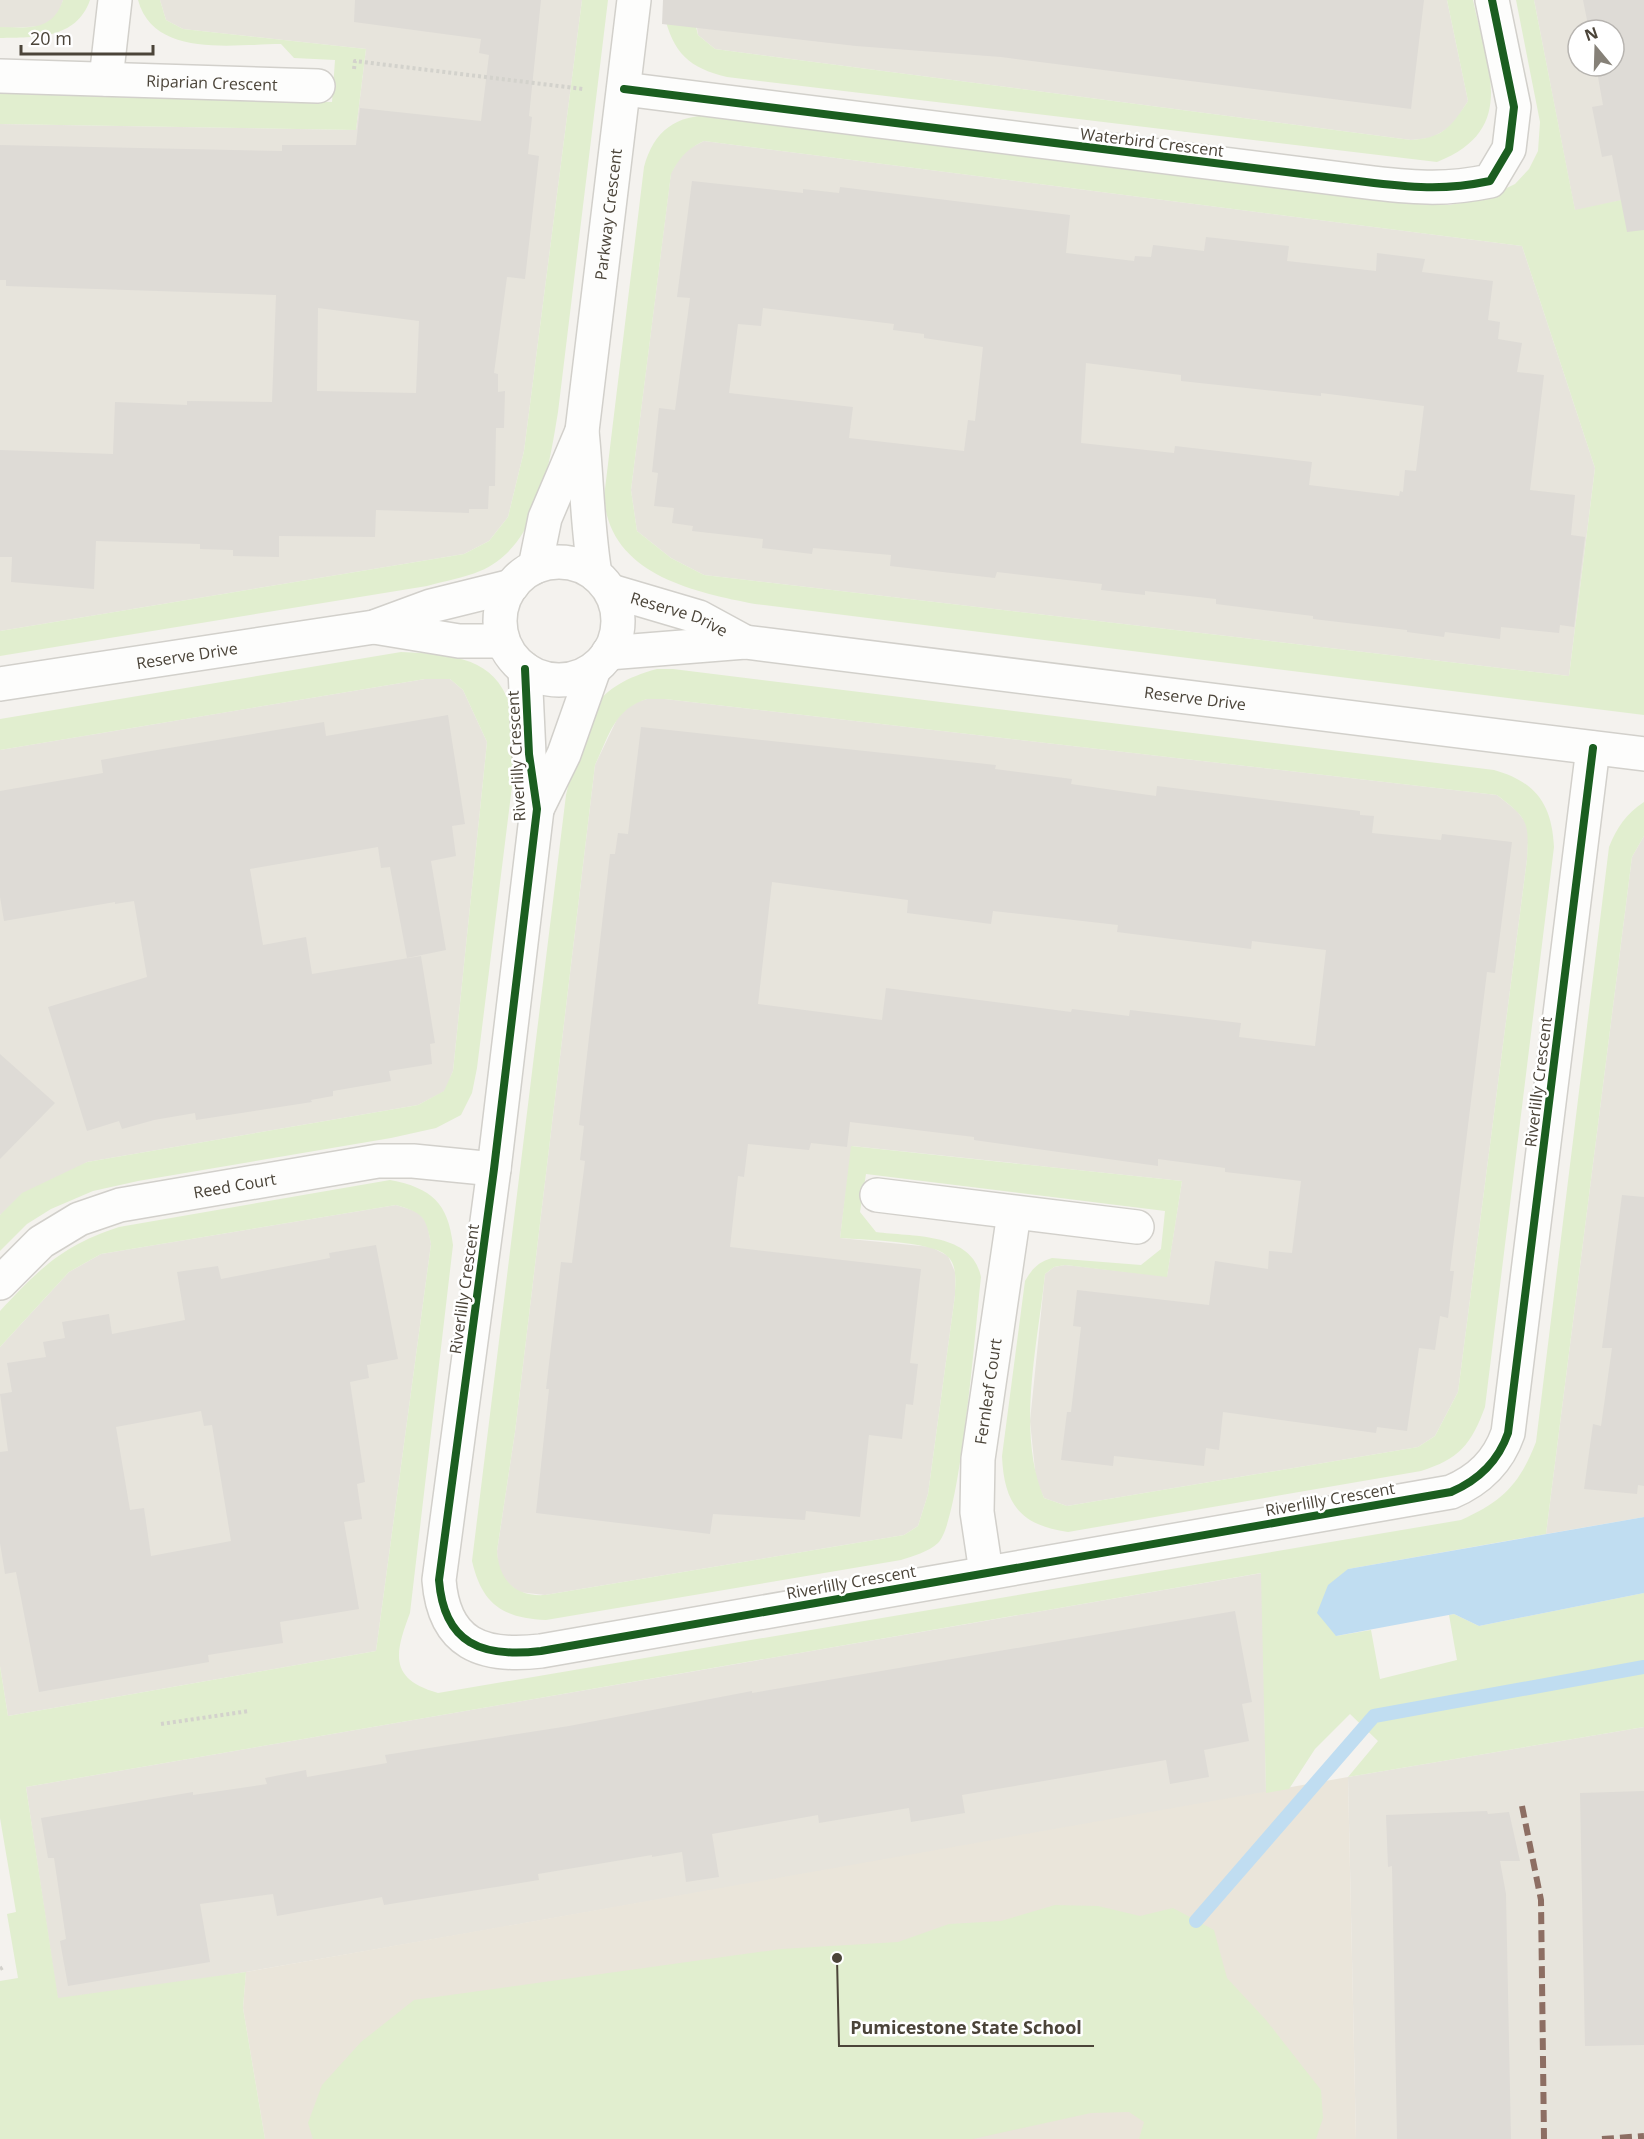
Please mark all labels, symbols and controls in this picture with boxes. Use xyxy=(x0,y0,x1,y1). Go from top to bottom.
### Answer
scale bar xyxy=(21,18,153,56)
north arrow xyxy=(1566,18,1626,78)
text: N xyxy=(1581,21,1601,46)
text: 20 m xyxy=(30,26,72,50)
street label: Riparian Crescent xyxy=(146,70,278,96)
street label: Waterbird Crescent xyxy=(1079,122,1225,162)
street label: Parkway Crescent xyxy=(589,147,627,281)
street label: Reserve Drive xyxy=(628,586,732,642)
street label: Reserve Drive xyxy=(135,637,239,674)
street label: Reserve Drive xyxy=(1143,681,1247,715)
street label: Riverlilly Crescent xyxy=(502,690,530,822)
street label: Riverlilly Crescent xyxy=(1519,1015,1557,1148)
street label: Reed Court xyxy=(192,1168,278,1203)
street label: Riverlilly Crescent xyxy=(444,1222,484,1355)
street label: Fernleaf Court xyxy=(969,1337,1007,1446)
street label: Riverlilly Crescent xyxy=(1264,1477,1397,1521)
street label: Riverlilly Crescent xyxy=(785,1560,918,1604)
callout: Pumicestone State School xyxy=(839,2010,1094,2046)
text: Pumicestone State School xyxy=(850,2015,1082,2039)

